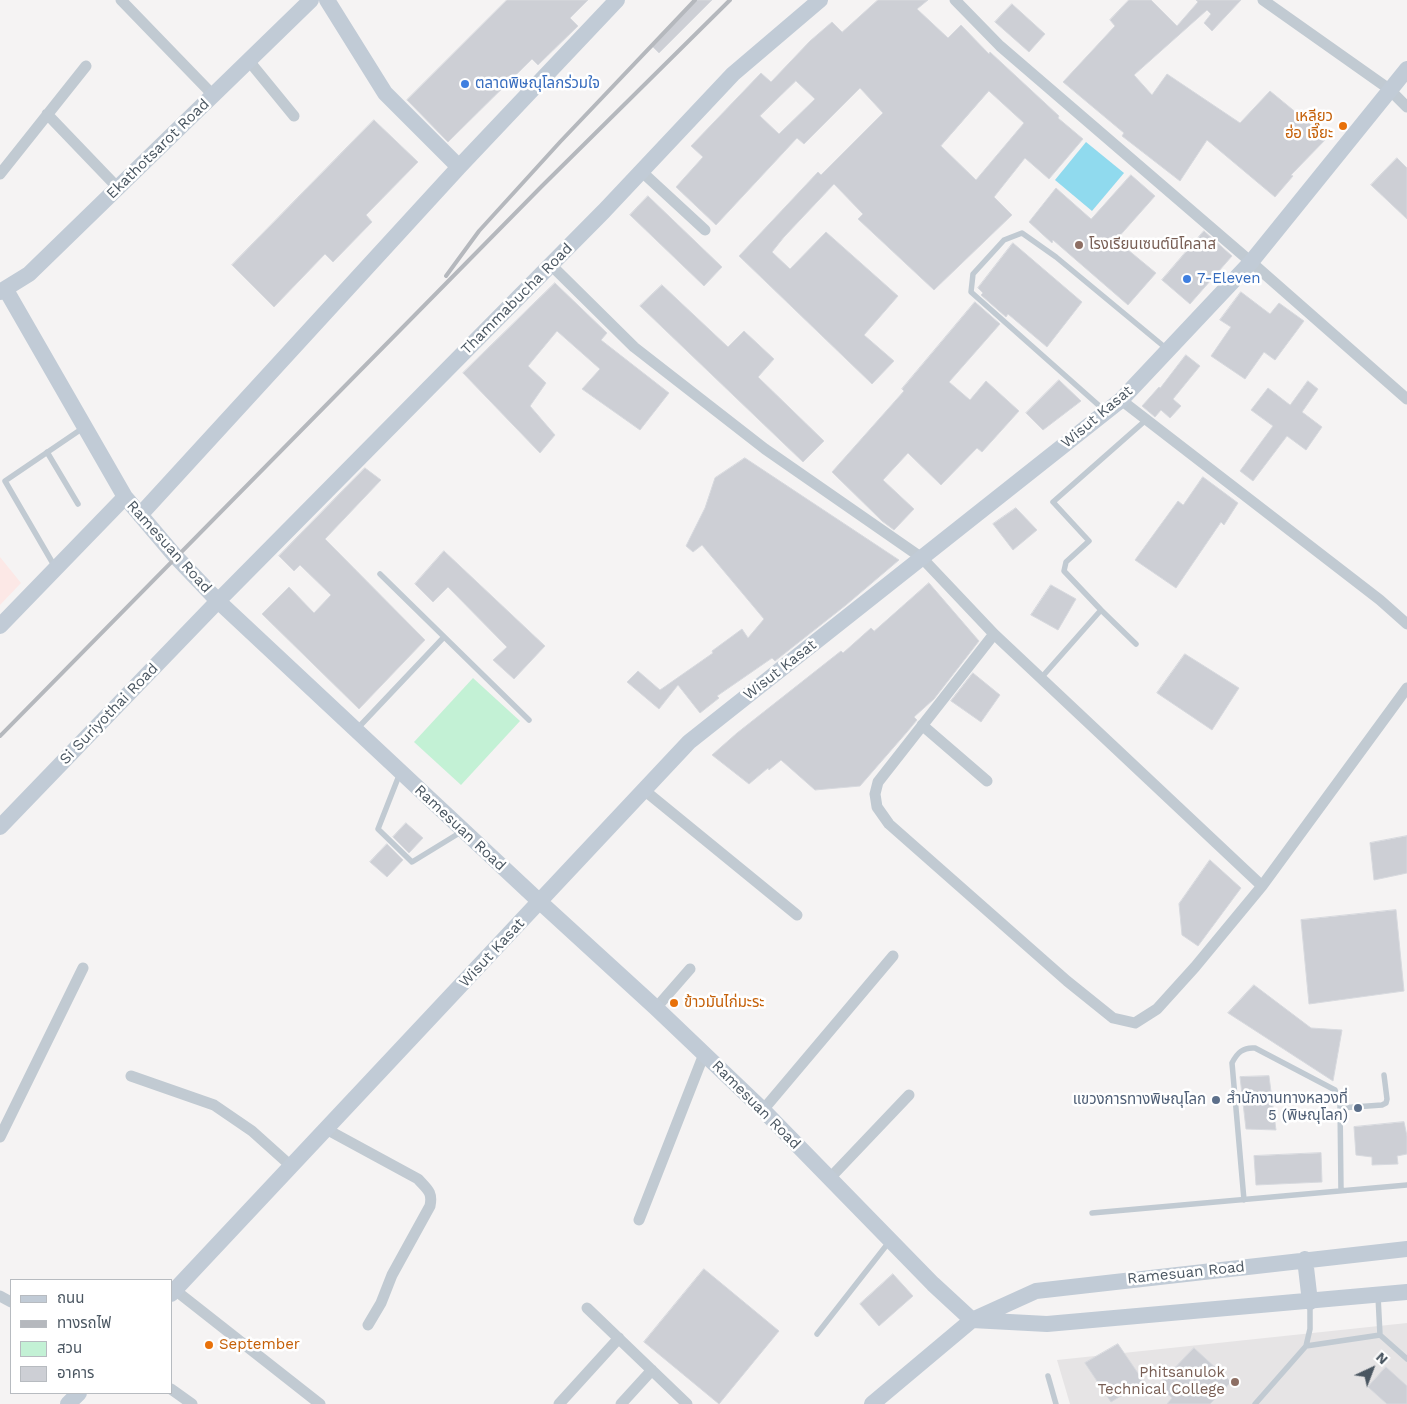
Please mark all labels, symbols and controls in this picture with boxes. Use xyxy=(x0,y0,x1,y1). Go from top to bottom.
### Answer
place label: ตลาดพิษณุโลกร่วมใจ xyxy=(475,75,600,93)
marker: ตลาดพิษณุโลกร่วมใจ xyxy=(459,78,471,90)
street label: Ekathotsarot Road xyxy=(103,95,213,203)
place label: เหลียว ฮ่อ เจี๊ยะ xyxy=(1285,108,1333,143)
marker: เหลียว ฮ่อ เจี๊ยะ xyxy=(1337,120,1349,132)
place label: โรงเรียนเซนต์นิโคลาส xyxy=(1089,236,1216,254)
marker: โรงเรียนเซนต์นิโคลาส xyxy=(1073,239,1085,251)
street label: Thammabucha Road xyxy=(458,240,576,358)
place label: 7-Eleven xyxy=(1197,270,1261,288)
marker: 7-Eleven xyxy=(1181,273,1193,285)
street label: Wisut Kasat xyxy=(1058,382,1136,452)
street label: Ramesuan Road xyxy=(123,497,215,597)
street label: Wisut Kasat xyxy=(740,636,820,704)
street label: Si Suriyothai Road xyxy=(56,660,162,768)
street label: Ramesuan Road xyxy=(411,781,509,875)
street label: Wisut Kasat xyxy=(456,915,528,991)
place label: ข้าวมันไก่มะระ xyxy=(684,994,764,1012)
marker: ข้าวมันไก่มะระ xyxy=(668,997,680,1009)
street label: Ramesuan Road xyxy=(708,1057,804,1153)
place label: สำนักงานทางหลวงที่ 5 (พิษณุโลก) xyxy=(1227,1090,1348,1125)
place label: แขวงการทางพิษณุโลก xyxy=(1073,1091,1206,1109)
marker: แขวงการทางพิษณุโลก xyxy=(1210,1094,1222,1106)
marker: สำนักงานทางหลวงที่ 5 (พิษณุโลก) xyxy=(1352,1102,1364,1114)
street label: Ramesuan Road xyxy=(1126,1258,1246,1288)
legend xyxy=(10,1279,172,1394)
text: ถนน xyxy=(57,1289,84,1307)
text: ทางรถไฟ xyxy=(57,1314,111,1332)
place label: September xyxy=(219,1336,300,1354)
text: สวน xyxy=(57,1339,82,1357)
marker: September xyxy=(203,1339,215,1351)
north arrow xyxy=(1347,1344,1397,1394)
text: N xyxy=(1373,1349,1391,1367)
text: อาคาร xyxy=(57,1364,94,1382)
place label: Phitsanulok Technical College xyxy=(1098,1364,1225,1399)
marker: Phitsanulok Technical College xyxy=(1229,1376,1241,1388)

